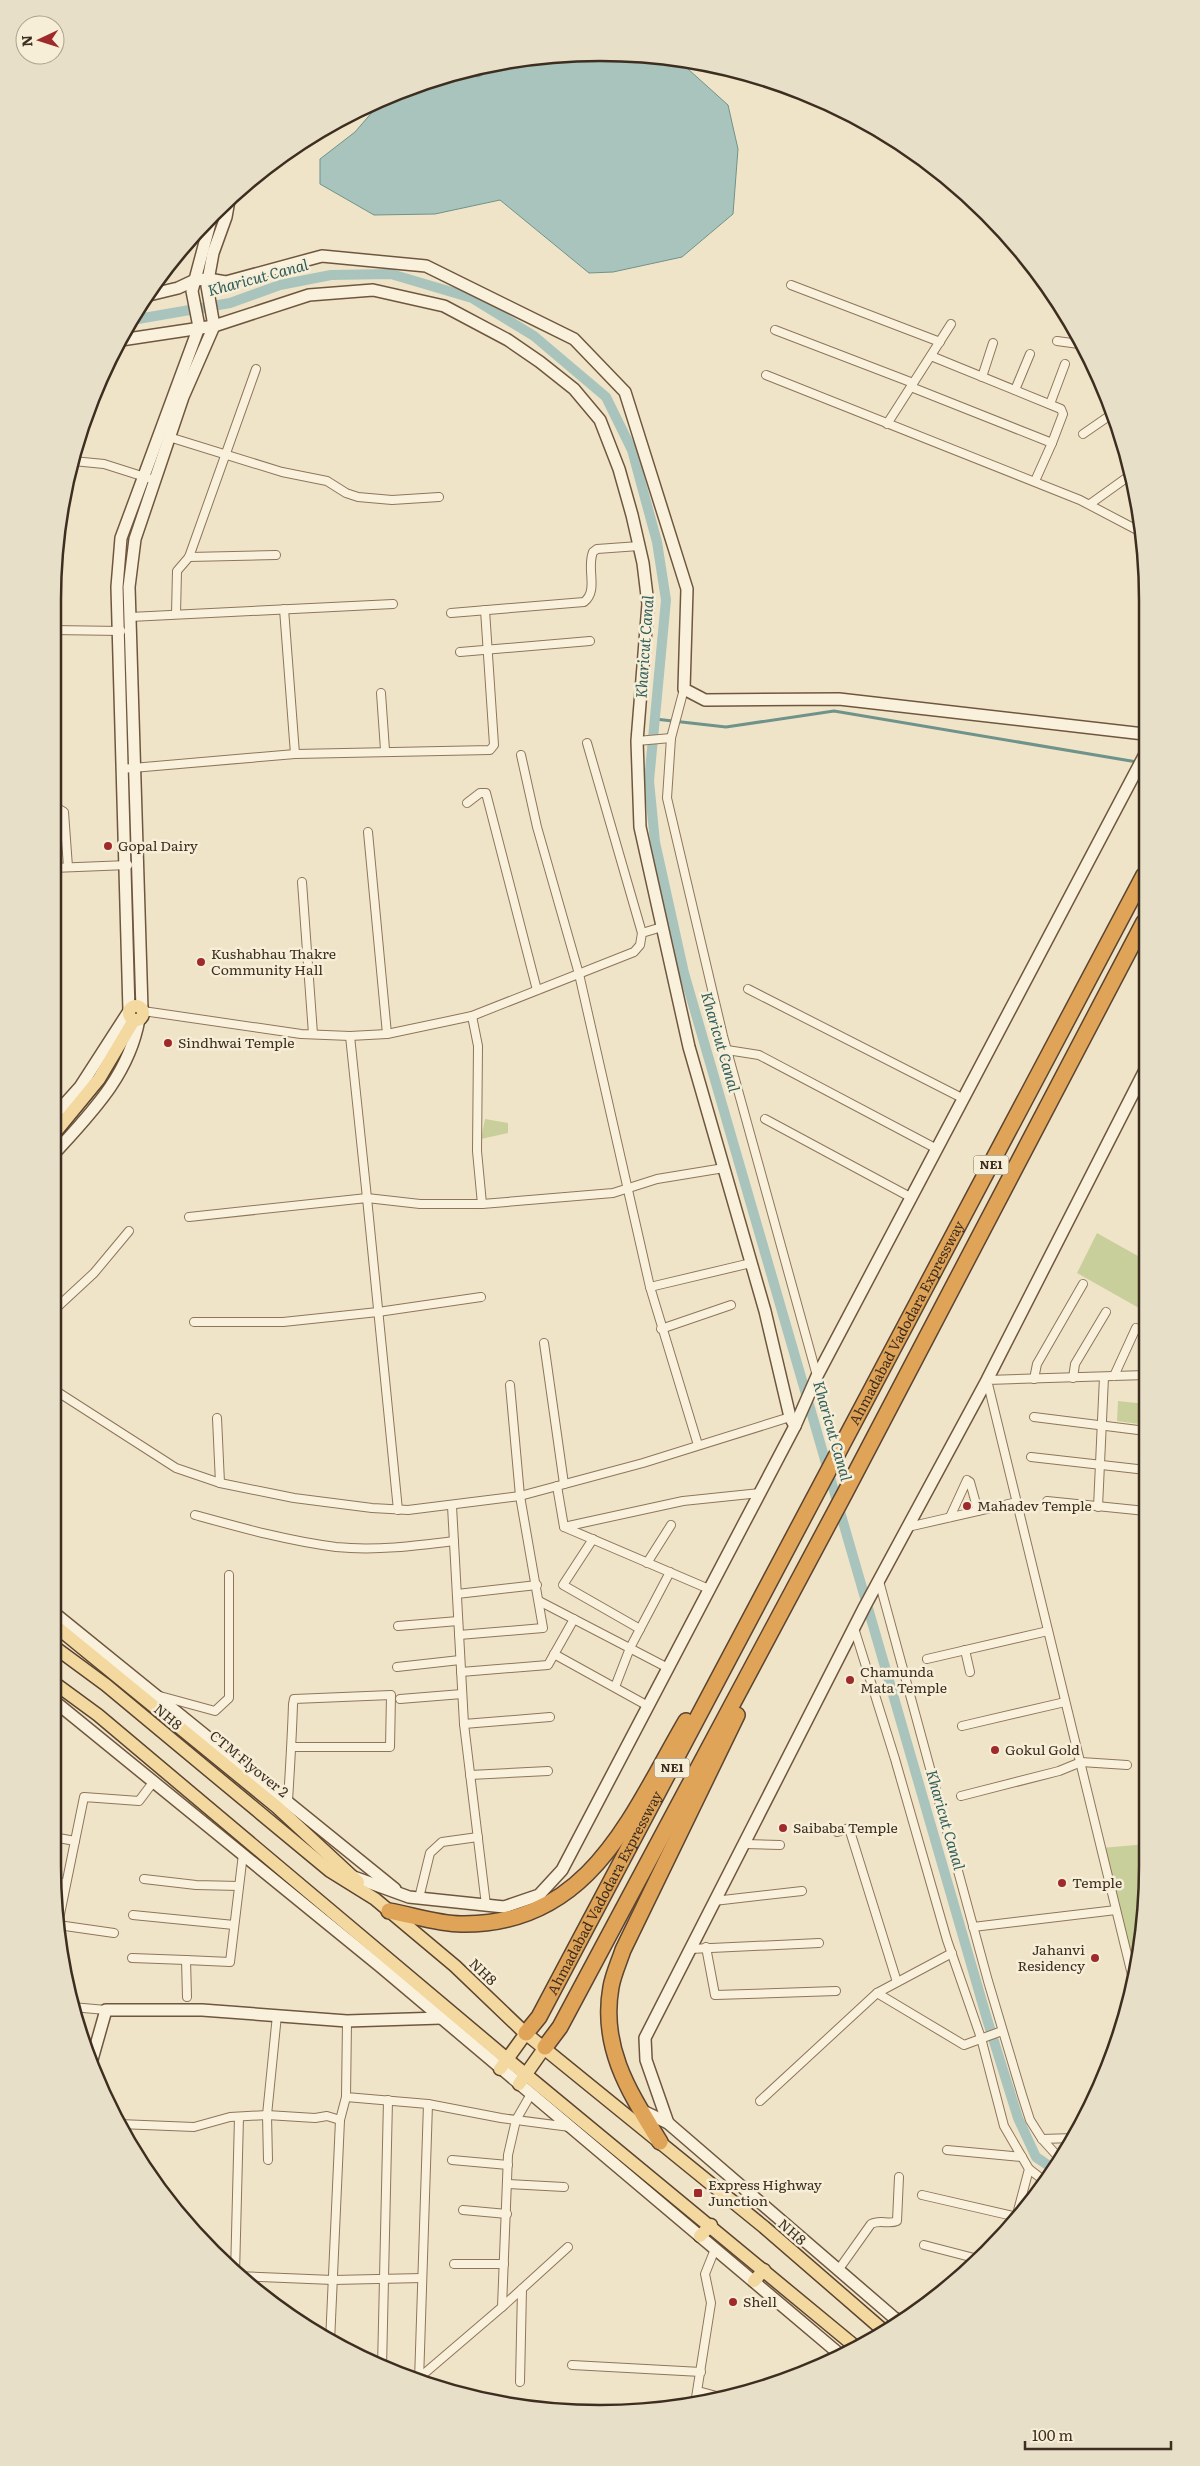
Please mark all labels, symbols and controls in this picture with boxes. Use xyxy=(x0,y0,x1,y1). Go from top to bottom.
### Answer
north arrow xyxy=(15,15,65,65)
text: N xyxy=(16,34,36,48)
water label: Kharicut Canal xyxy=(205,252,311,301)
water label: Kharicut Canal xyxy=(628,594,659,699)
place label: Gopal Dairy xyxy=(118,835,199,855)
marker: Gopal Dairy xyxy=(102,840,114,852)
place label: Kushabhau Thakre Community Hall xyxy=(211,943,336,979)
marker: Kushabhau Thakre Community Hall xyxy=(195,956,207,968)
water label: Kharicut Canal xyxy=(696,989,747,1095)
place label: Sindhwai Temple xyxy=(178,1032,295,1052)
marker: Sindhwai Temple xyxy=(162,1037,174,1049)
road number: NE1 xyxy=(974,1156,1008,1174)
street label: Ahmadabad Vadodara Expressway xyxy=(843,1216,969,1428)
water label: Kharicut Canal xyxy=(808,1378,859,1484)
place label: Mahadev Temple xyxy=(977,1495,1092,1515)
marker: Mahadev Temple xyxy=(961,1500,973,1512)
place label: Chamunda Mata Temple xyxy=(860,1661,947,1697)
marker: Chamunda Mata Temple xyxy=(844,1674,856,1686)
street label: NH8 xyxy=(150,1699,187,1734)
street label: CTM Flyover 2 xyxy=(206,1725,293,1801)
place label: Gokul Gold xyxy=(1005,1739,1080,1759)
marker: Gokul Gold xyxy=(989,1744,1001,1756)
road number: NE1 xyxy=(654,1759,690,1778)
water label: Kharicut Canal xyxy=(921,1767,972,1873)
street label: Ahmadabad Vadodara Expressway xyxy=(542,1786,667,1998)
place label: Saibaba Temple xyxy=(793,1817,898,1837)
marker: Saibaba Temple xyxy=(777,1822,789,1834)
place label: Temple xyxy=(1072,1872,1122,1892)
marker: Temple xyxy=(1056,1877,1068,1889)
place label: Jahanvi Residency xyxy=(1017,1939,1086,1975)
marker: Jahanvi Residency xyxy=(1089,1952,1101,1964)
street label: NH8 xyxy=(466,1953,502,1989)
place label: Express Highway Junction xyxy=(708,2174,823,2210)
marker: Express Highway Junction xyxy=(692,2187,704,2199)
street label: NH8 xyxy=(774,2213,811,2249)
place label: Shell xyxy=(743,2291,777,2311)
marker: Shell xyxy=(727,2296,739,2308)
scale bar xyxy=(1025,2418,1171,2450)
text: 100 m xyxy=(1032,2423,1073,2446)

